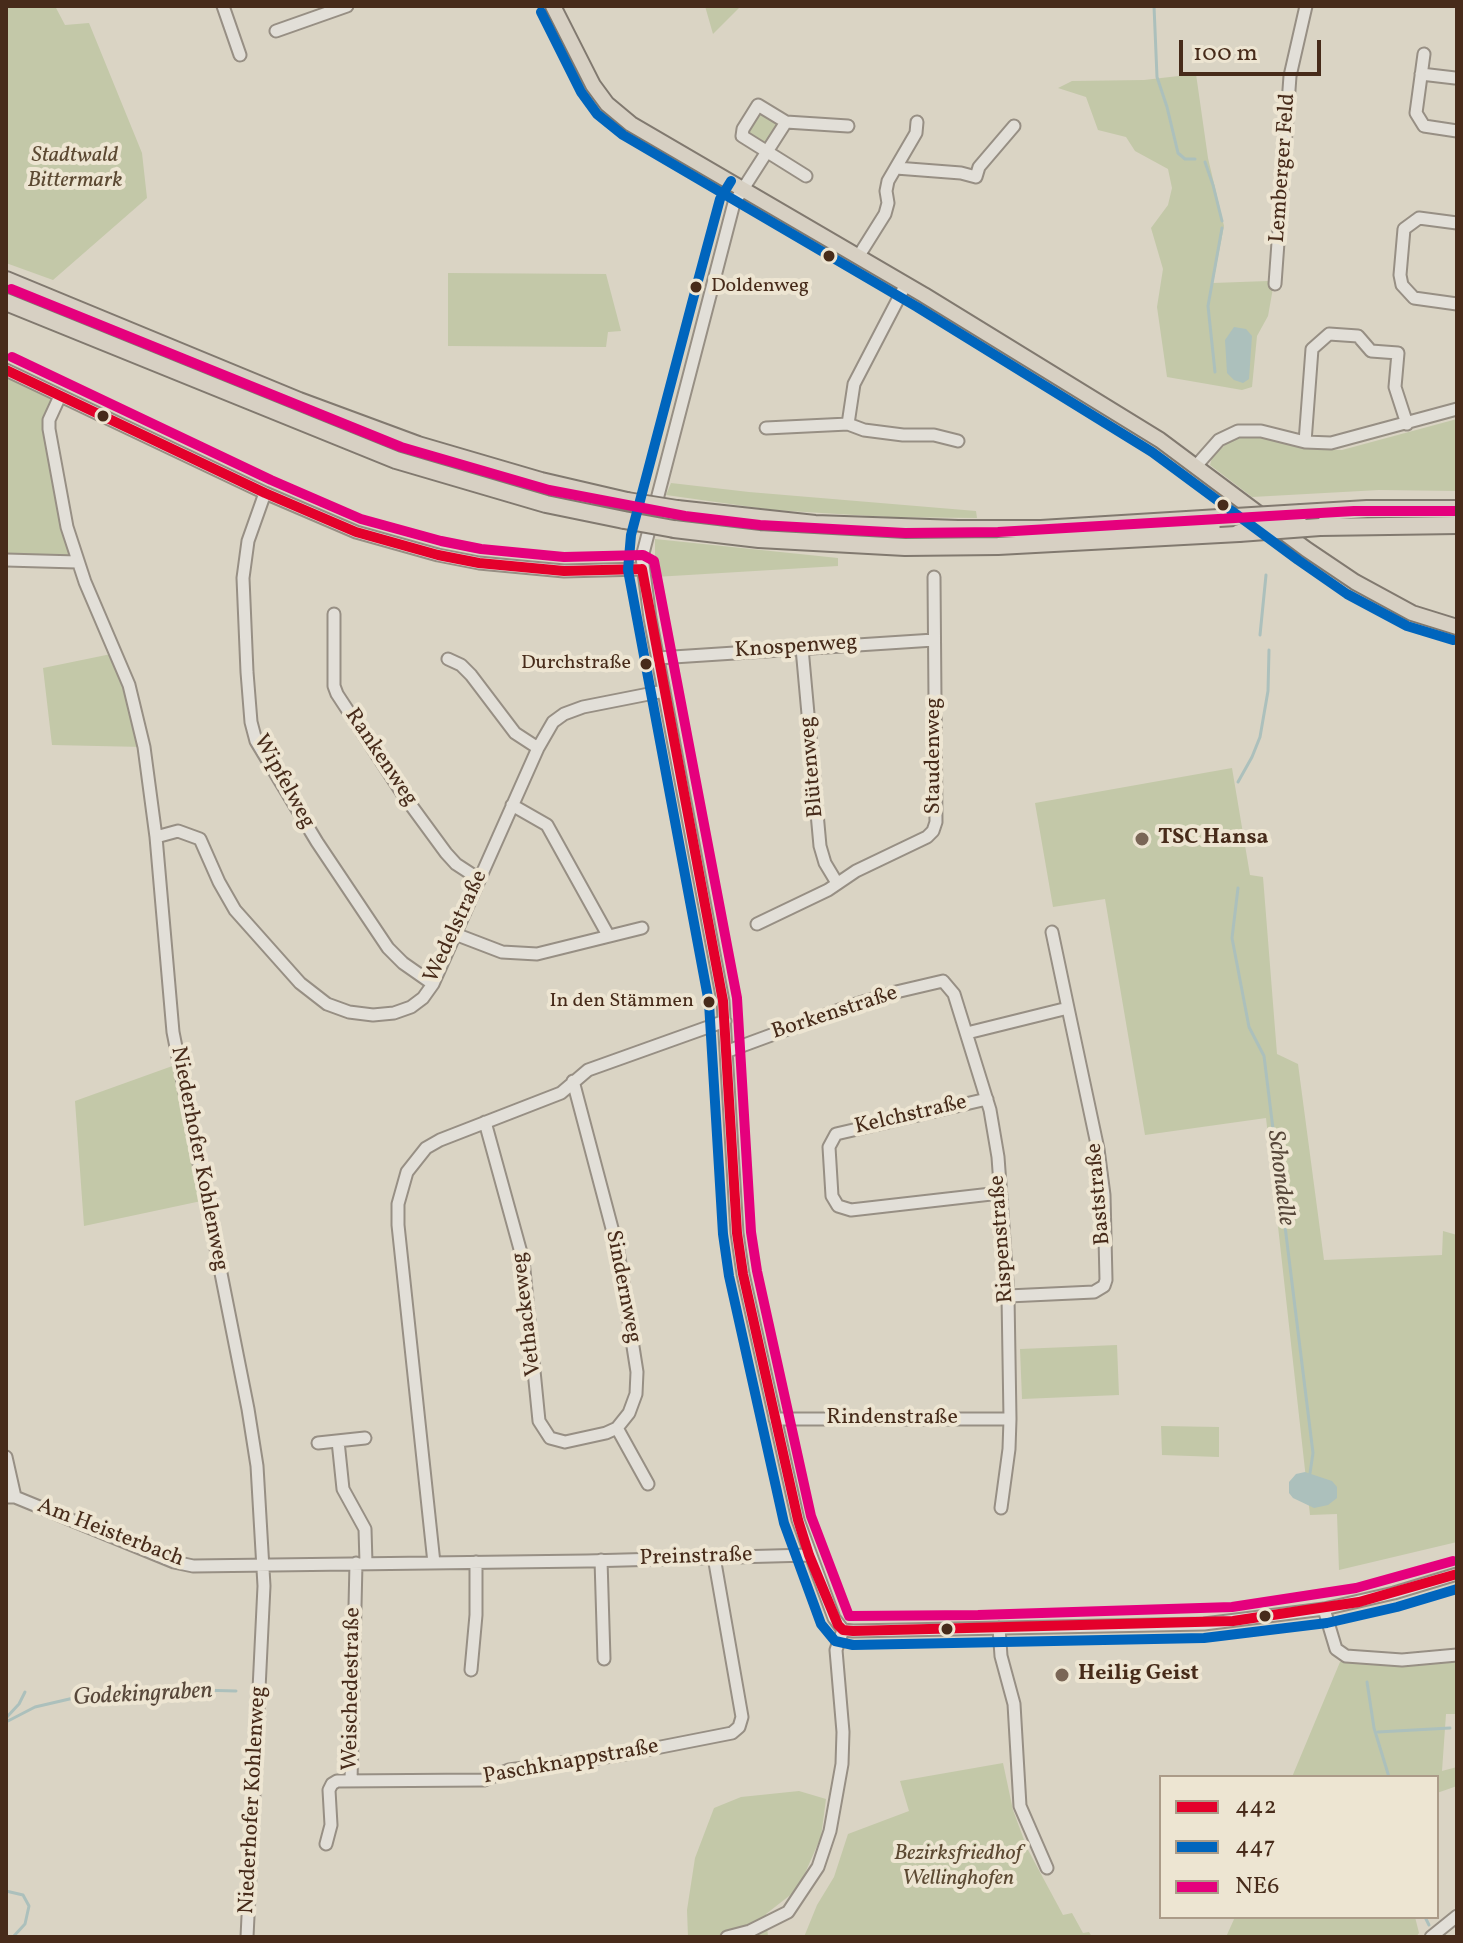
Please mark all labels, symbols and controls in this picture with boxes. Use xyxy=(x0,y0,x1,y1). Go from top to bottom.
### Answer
scale bar xyxy=(1183,24,1325,74)
text: 100 m xyxy=(1193,37,1258,71)
street label: Lemberger Feld xyxy=(1266,92,1302,244)
park label: Stadtwald Bittermark xyxy=(28,144,122,196)
unlabelled marker xyxy=(821,248,837,264)
place label: Doldenweg xyxy=(711,275,809,299)
marker: Doldenweg xyxy=(688,279,704,295)
unlabelled marker xyxy=(95,408,111,424)
unlabelled marker xyxy=(1215,497,1231,513)
street label: Knospenweg xyxy=(734,631,858,665)
place label: Durchstraße xyxy=(521,652,631,676)
marker: Durchstraße xyxy=(638,656,654,672)
street label: Staudenweg xyxy=(922,698,948,814)
street label: Rankenweg xyxy=(338,704,422,812)
street label: Blütenweg xyxy=(795,715,831,819)
street label: Wipfelweg xyxy=(246,730,320,834)
place label: TSC Hansa xyxy=(1158,826,1269,852)
marker: TSC Hansa xyxy=(1133,830,1151,848)
street label: Wedelstraße xyxy=(419,867,495,987)
street label: Borkenstraße xyxy=(769,981,901,1047)
place label: In den Stämmen xyxy=(549,990,694,1014)
marker: In den Stämmen xyxy=(701,994,717,1010)
street label: Niederhofer Kohlenweg xyxy=(163,1044,233,1274)
street label: Kelchstraße xyxy=(852,1090,970,1142)
water label: Schondelle xyxy=(1259,1129,1299,1227)
street label: Baststraße xyxy=(1082,1142,1118,1246)
street label: Rispenstraße xyxy=(985,1174,1021,1304)
street label: Sindernweg xyxy=(598,1228,646,1346)
street label: Vethackeweg xyxy=(507,1250,549,1378)
street label: Rindenstraße xyxy=(826,1406,958,1432)
street label: Am Heisterbach xyxy=(33,1494,187,1574)
street label: Preinstraße xyxy=(639,1543,753,1573)
street label: Weischedestraße xyxy=(338,1607,368,1771)
unlabelled marker xyxy=(1257,1608,1273,1624)
unlabelled marker xyxy=(939,1621,955,1637)
place label: Heilig Geist xyxy=(1078,1662,1199,1688)
marker: Heilig Geist xyxy=(1053,1666,1071,1684)
water label: Godekingraben xyxy=(73,1678,213,1714)
street label: Niederhofer Kohlenweg xyxy=(235,1685,273,1915)
street label: Paschknappstraße xyxy=(481,1735,661,1791)
legend xyxy=(1159,1775,1439,1919)
text: 442 xyxy=(1235,1790,1277,1824)
text: 447 xyxy=(1235,1830,1275,1864)
park label: Bezirksfriedhof Wellinghofen xyxy=(894,1842,1022,1894)
text: NE6 xyxy=(1235,1870,1279,1904)

